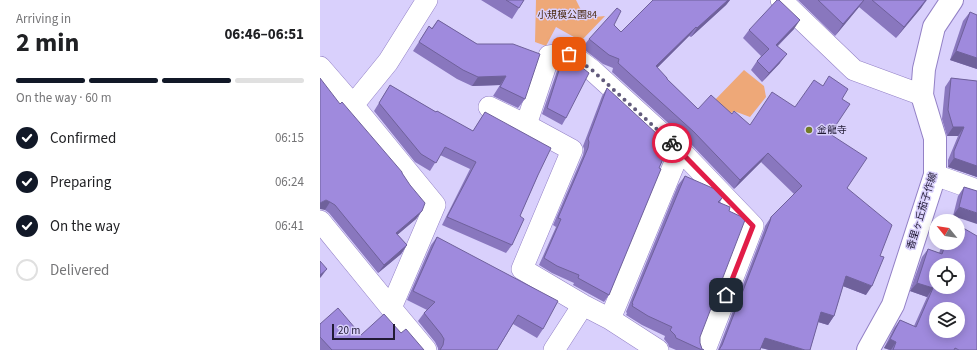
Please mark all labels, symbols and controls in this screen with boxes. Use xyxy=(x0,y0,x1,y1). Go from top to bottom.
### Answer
park label: 小規模公園84 xyxy=(537,8,597,22)
text: Arriving in xyxy=(16,10,71,28)
text: 2 min xyxy=(16,24,79,61)
text: 06:46–06:51 xyxy=(224,24,304,45)
pin xyxy=(552,37,586,71)
icon: bag xyxy=(558,43,580,65)
text: On the way · 60 m xyxy=(16,89,111,107)
courier xyxy=(652,123,692,163)
place label: 金龍寺 xyxy=(817,123,847,137)
marker: 金龍寺 xyxy=(804,125,814,135)
icon: check xyxy=(16,127,38,149)
text: Confirmed xyxy=(50,128,116,149)
text: 06:15 xyxy=(275,129,304,147)
icon: bike xyxy=(661,132,683,154)
icon: check xyxy=(16,171,38,193)
street label: 香里ヶ丘茄子作線 xyxy=(904,171,940,251)
text: Preparing xyxy=(50,172,111,193)
text: 06:24 xyxy=(275,173,304,191)
north arrow xyxy=(929,214,965,250)
map controls xyxy=(929,214,965,338)
icon: check xyxy=(16,215,38,237)
text: On the way xyxy=(50,216,120,237)
text: 06:41 xyxy=(275,217,304,235)
button: locate xyxy=(929,258,965,294)
text: Delivered xyxy=(50,260,109,281)
pin xyxy=(709,278,743,312)
icon: home xyxy=(715,284,737,306)
button: layers xyxy=(929,302,965,338)
scale bar xyxy=(332,322,395,341)
text: 20 m xyxy=(338,323,360,338)

